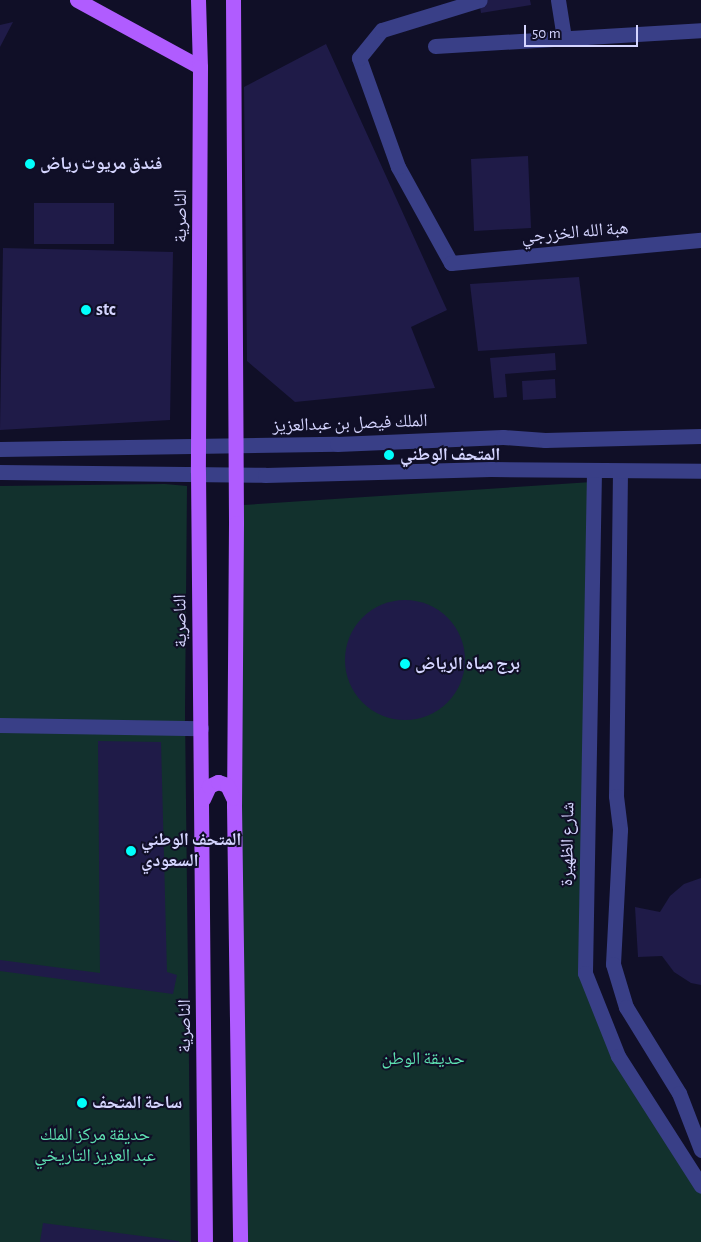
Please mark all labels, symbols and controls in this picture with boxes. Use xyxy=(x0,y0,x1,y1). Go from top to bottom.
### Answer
scale bar xyxy=(526,15,640,47)
text: 50 m xyxy=(532,26,561,41)
place label: فندق مريوت رياض xyxy=(40,153,162,175)
marker: فندق مريوت رياض xyxy=(24,158,36,170)
street label: الناصرية xyxy=(170,189,192,243)
street label: هبة الله الخزرجي xyxy=(521,218,629,248)
place label: stc xyxy=(96,299,116,321)
marker: stc xyxy=(80,304,92,316)
street label: الملك فيصل بن عبدالعزيز xyxy=(272,410,428,438)
place label: المتحف الوطني xyxy=(400,444,500,466)
marker: المتحف الوطني xyxy=(382,448,396,462)
street label: الناصرية xyxy=(170,594,192,648)
place label: برج مياه الرياض xyxy=(415,653,520,675)
marker: برج مياه الرياض xyxy=(399,658,411,670)
street label: شارع الظهيرة xyxy=(556,802,580,886)
place label: المتحف الوطني السعودي xyxy=(141,830,241,872)
marker: المتحف الوطني السعودي xyxy=(125,845,137,857)
street label: الناصرية xyxy=(174,999,196,1053)
park label: حديقة الوطن xyxy=(381,1048,465,1070)
place label: ساحة المتحف xyxy=(92,1092,182,1114)
marker: ساحة المتحف xyxy=(76,1097,88,1109)
park label: حديقة مركز الملك عبد العزيز التاريخي xyxy=(34,1125,156,1168)

